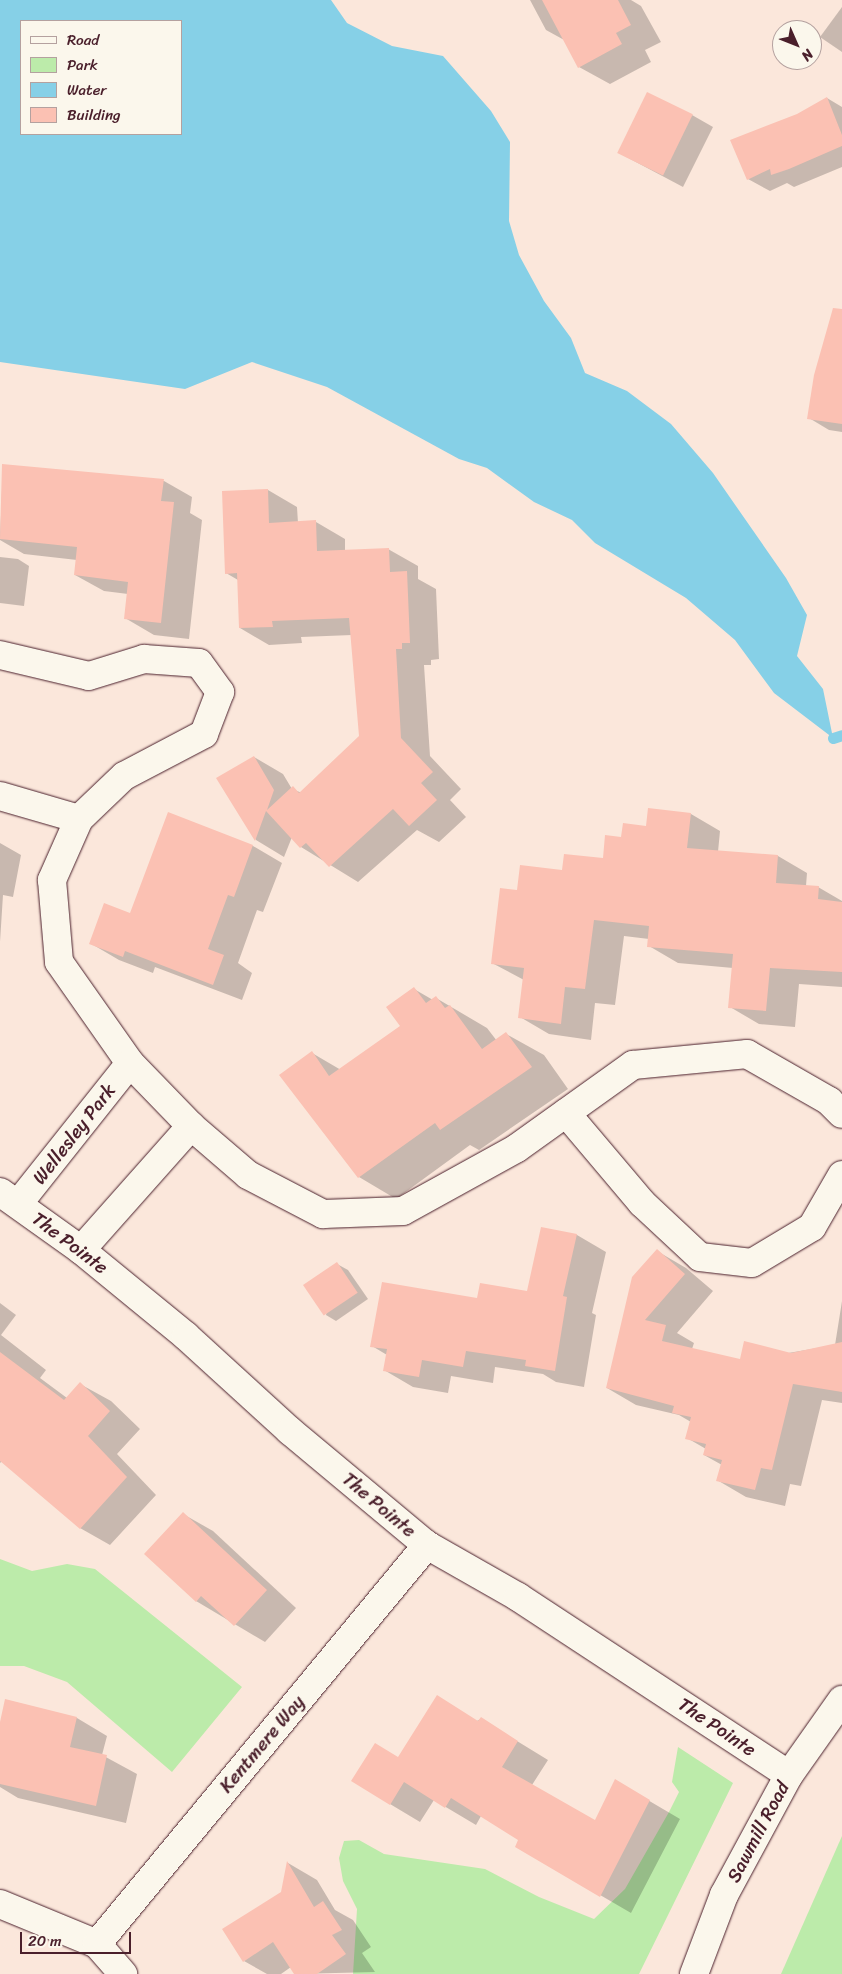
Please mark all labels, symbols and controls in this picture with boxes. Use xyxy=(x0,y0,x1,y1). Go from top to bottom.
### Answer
legend xyxy=(20,20,182,135)
north arrow xyxy=(772,20,822,70)
text: Road xyxy=(67,27,99,53)
text: N xyxy=(795,43,820,67)
text: Park xyxy=(67,52,98,78)
text: Water xyxy=(67,77,107,103)
text: Building xyxy=(67,102,121,128)
street label: Wellesley Park xyxy=(28,1079,120,1189)
street label: The Pointe xyxy=(27,1207,113,1279)
street label: The Pointe xyxy=(337,1468,421,1542)
street label: Kentmere Way xyxy=(215,1691,309,1797)
street label: The Pointe xyxy=(674,1693,760,1761)
street label: Sawmill Road xyxy=(722,1778,794,1886)
scale bar xyxy=(22,1922,134,1954)
text: 20 m xyxy=(28,1928,62,1954)

